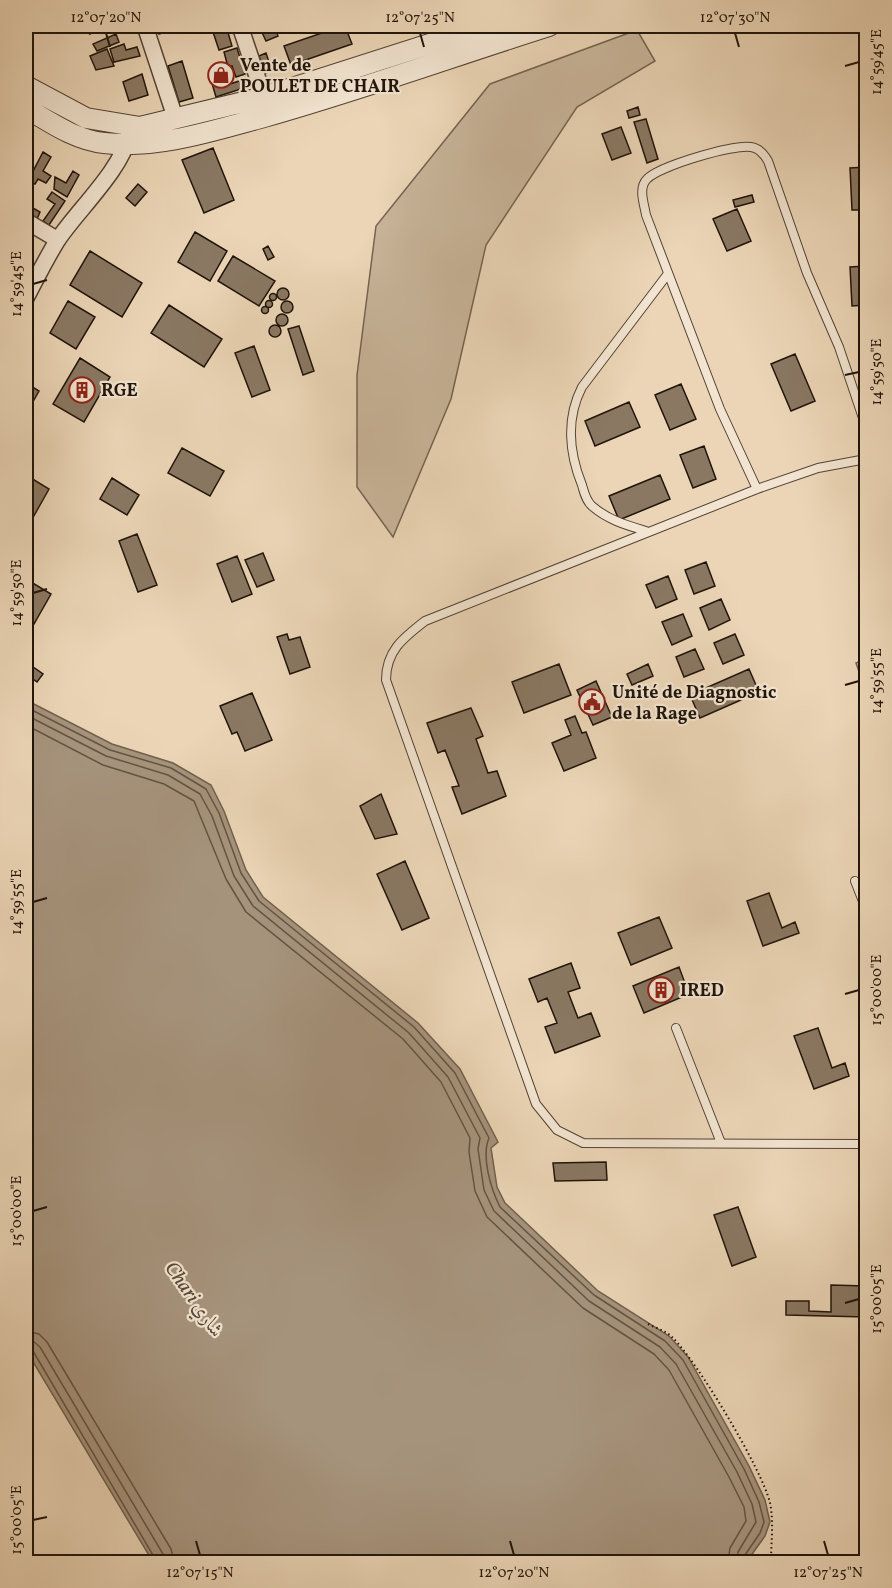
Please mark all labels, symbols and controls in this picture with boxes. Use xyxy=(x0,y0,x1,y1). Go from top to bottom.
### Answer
text: 12°07'20"N xyxy=(71,8,141,29)
text: 12°07'25"N xyxy=(385,8,455,29)
text: 12°07'30"N xyxy=(700,8,770,29)
text: 14°59'45"E xyxy=(867,29,888,95)
place label: Vente de POULET DE CHAIR xyxy=(240,54,400,100)
shop icon: Vente de POULET DE CHAIR xyxy=(206,60,236,90)
text: 14°59'45"E xyxy=(7,251,28,317)
text: 14°59'50"E xyxy=(867,338,888,406)
building icon: RGE xyxy=(67,375,97,405)
place label: RGE xyxy=(101,379,138,404)
text: 14°59'50"E xyxy=(7,559,28,627)
text: 14°59'55"E xyxy=(867,648,888,714)
place label: Unité de Diagnostic de la Rage xyxy=(612,681,776,727)
public building icon: Unité de Diagnostic de la Rage xyxy=(577,687,607,717)
text: 14°59'55"E xyxy=(7,869,28,935)
text: 15°00'00"E xyxy=(867,954,888,1026)
building icon: IRED xyxy=(646,975,676,1005)
place label: IRED xyxy=(680,979,724,1004)
text: 15°00'00"E xyxy=(7,1175,28,1247)
water label: Chari شاري xyxy=(157,1256,230,1344)
text: 15°00'05"E xyxy=(867,1264,888,1334)
text: 15°00'05"E xyxy=(7,1485,28,1555)
text: 12°07'15"N xyxy=(166,1563,234,1584)
text: 12°07'20"N xyxy=(479,1563,549,1584)
text: 12°07'25"N xyxy=(793,1563,863,1584)

